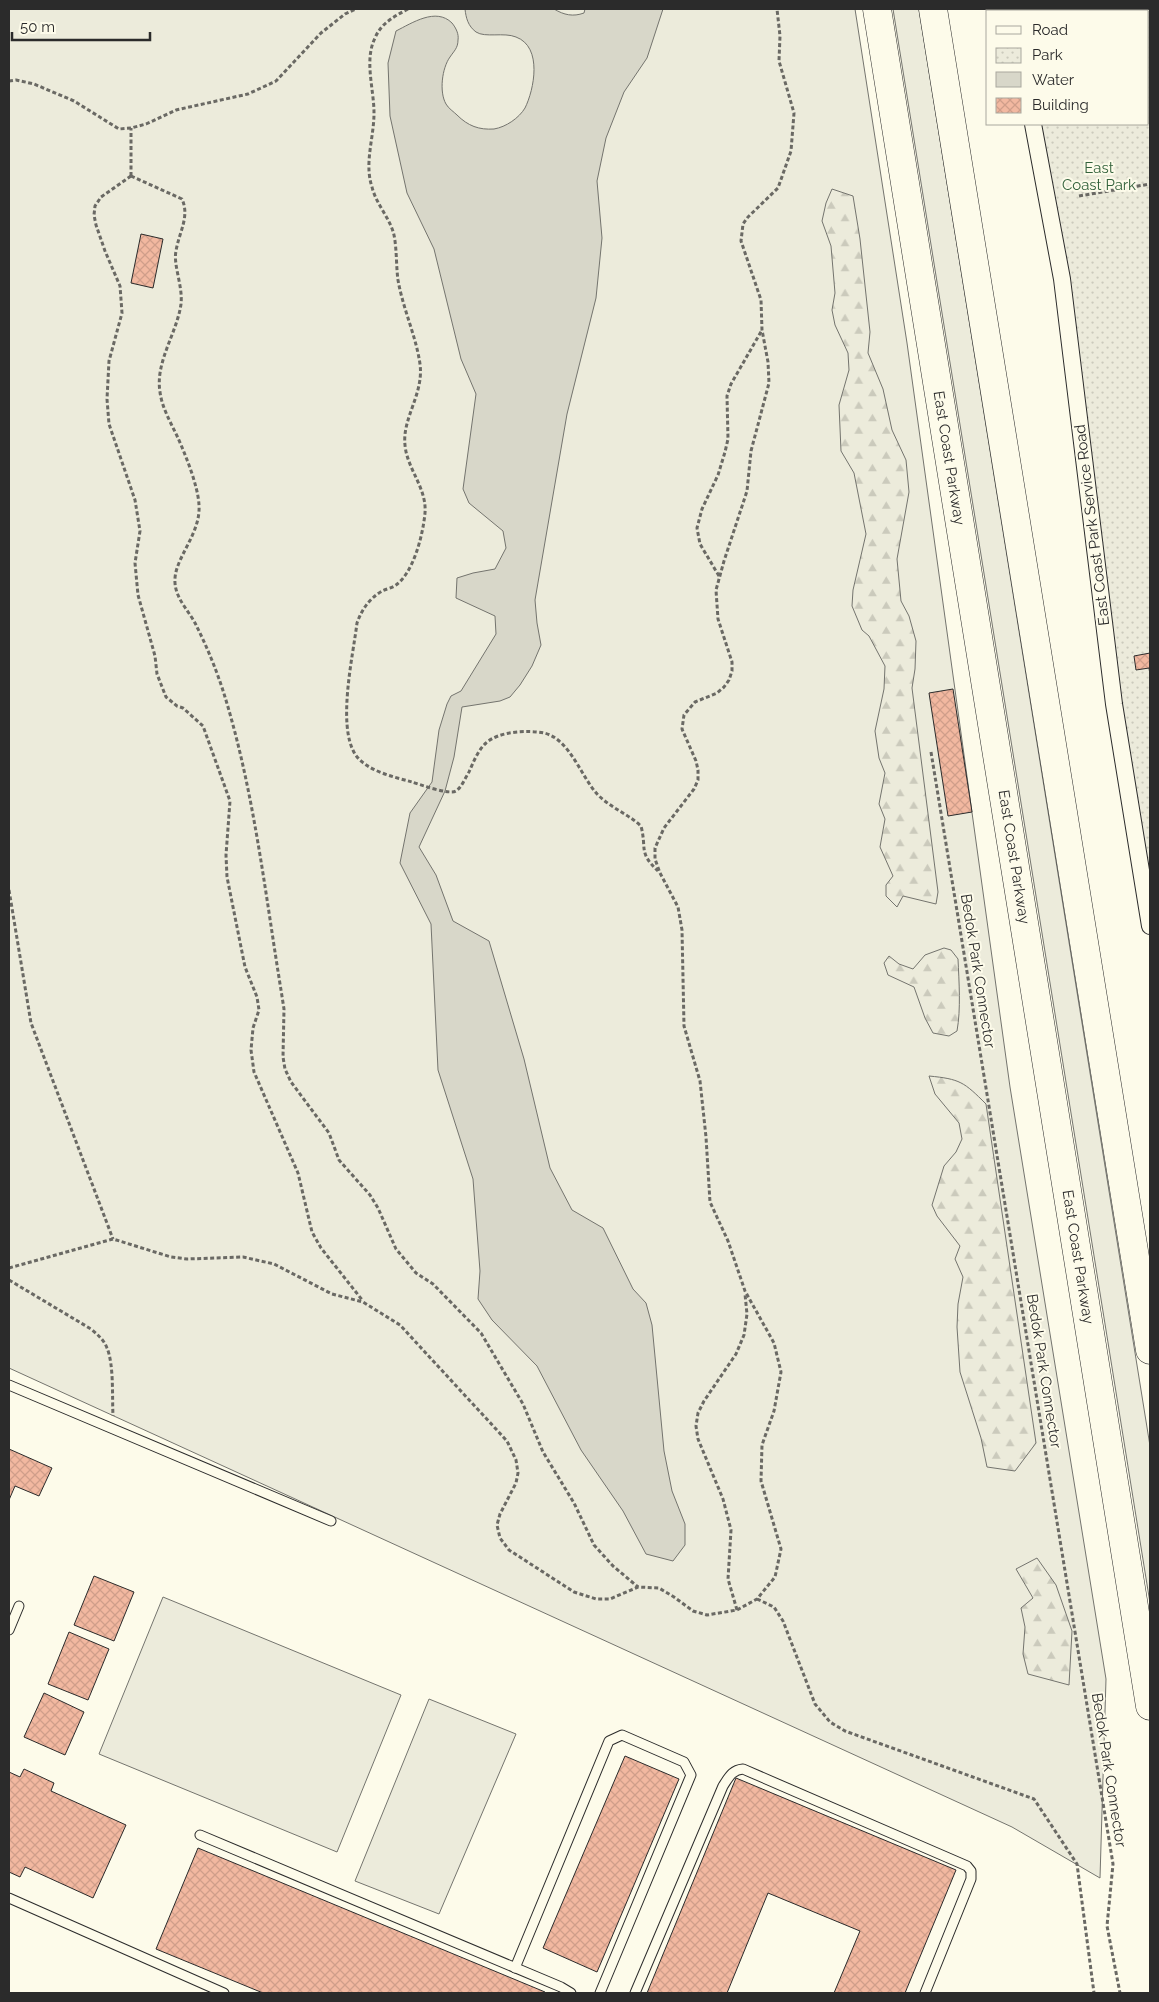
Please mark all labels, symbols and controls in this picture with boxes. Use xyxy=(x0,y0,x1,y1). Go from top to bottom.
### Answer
scale bar xyxy=(12,10,150,42)
legend xyxy=(986,10,1149,125)
text: 50 m xyxy=(20,18,55,36)
text: Road xyxy=(1032,21,1068,39)
text: Park xyxy=(1032,46,1063,64)
text: Water xyxy=(1032,71,1075,89)
text: Building xyxy=(1032,96,1089,114)
park label: East Coast Park xyxy=(1062,159,1136,194)
street label: East Coast Parkway xyxy=(930,390,968,526)
street label: East Coast Park Service Road xyxy=(1071,423,1113,627)
street label: East Coast Parkway xyxy=(995,789,1033,925)
street label: Bedok Park Connector xyxy=(957,892,999,1050)
street label: East Coast Parkway xyxy=(1059,1189,1097,1325)
street label: Bedok Park Connector xyxy=(1023,1292,1065,1450)
street label: Bedok Park Connector xyxy=(1088,1691,1130,1849)

